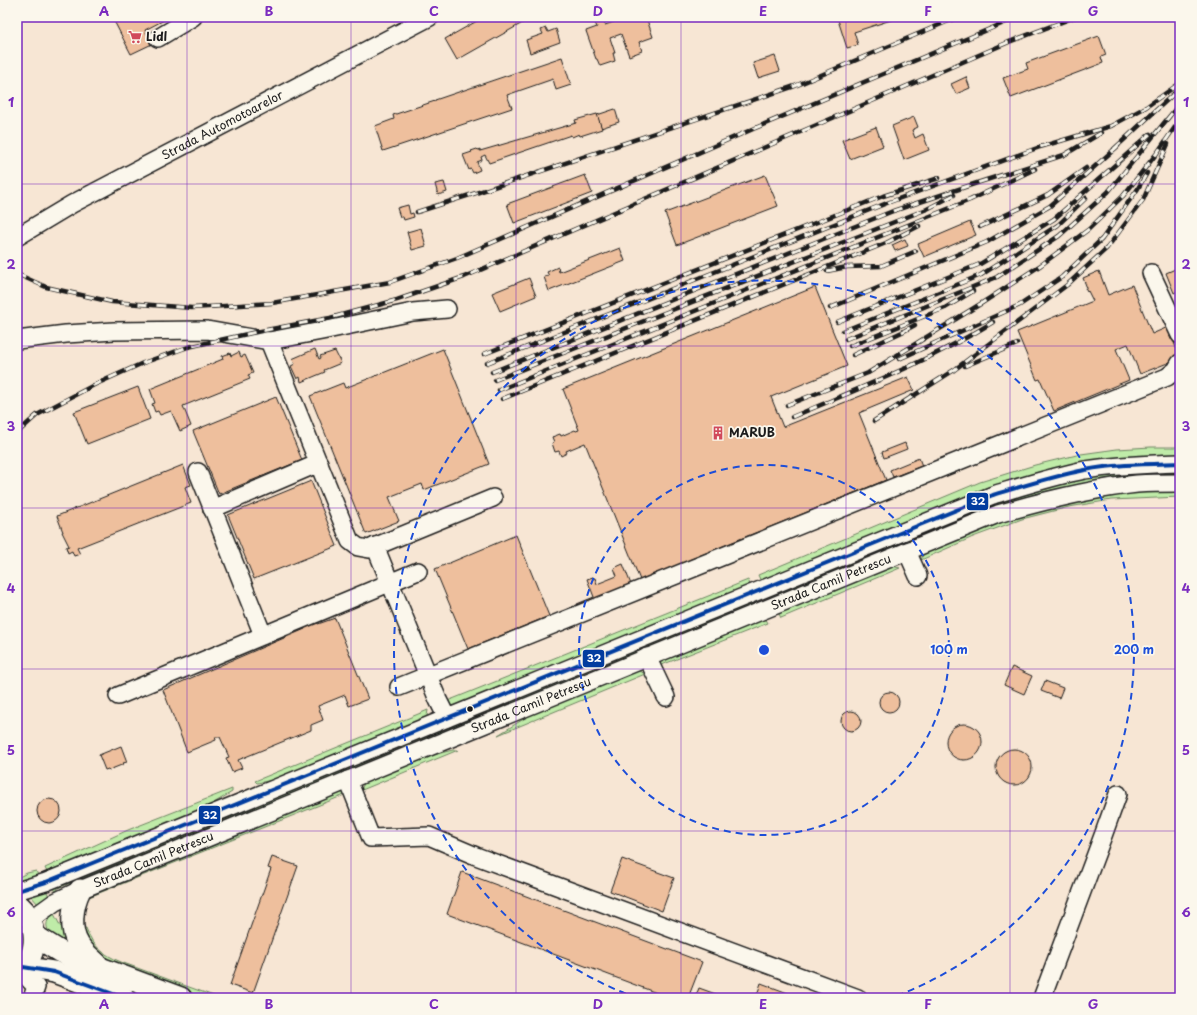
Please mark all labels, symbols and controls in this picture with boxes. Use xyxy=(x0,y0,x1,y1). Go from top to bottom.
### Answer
text: A xyxy=(99,1,109,20)
text: B xyxy=(265,1,274,20)
text: C xyxy=(429,1,439,20)
text: D xyxy=(593,1,603,20)
text: E xyxy=(759,1,767,20)
text: F xyxy=(924,1,932,20)
text: G xyxy=(1088,1,1098,20)
place label: Lidl xyxy=(146,27,168,45)
supermarket icon: Lidl xyxy=(127,29,143,45)
street label: Strada Automotoarelor xyxy=(158,85,286,164)
text: 1 xyxy=(8,92,14,111)
text: 1 xyxy=(1183,92,1189,111)
text: 2 xyxy=(6,254,16,273)
text: 2 xyxy=(1181,254,1191,273)
text: 3 xyxy=(7,416,16,435)
text: 3 xyxy=(1182,416,1191,435)
place label: MARUB xyxy=(729,423,775,441)
building icon: MARUB xyxy=(710,425,726,441)
line badge: 32 xyxy=(966,492,989,511)
text: 32 xyxy=(971,492,986,509)
street label: Strada Camil Petrescu xyxy=(768,549,893,614)
text: 4 xyxy=(7,578,16,597)
text: 4 xyxy=(1182,578,1191,597)
text: 100 m xyxy=(930,640,968,658)
text: 200 m xyxy=(1114,640,1154,658)
centre of rings xyxy=(757,643,771,657)
line badge: 32 xyxy=(582,649,605,668)
text: 32 xyxy=(587,649,602,666)
street label: Strada Camil Petrescu xyxy=(468,672,594,737)
unlabelled marker xyxy=(465,704,475,714)
text: 5 xyxy=(7,740,15,759)
text: 5 xyxy=(1182,740,1190,759)
line badge: 32 xyxy=(198,805,221,825)
text: 32 xyxy=(203,806,218,823)
street label: Strada Camil Petrescu xyxy=(90,826,216,892)
text: 6 xyxy=(6,902,16,921)
text: 6 xyxy=(1181,902,1191,921)
text: A xyxy=(99,994,109,1013)
text: B xyxy=(265,994,274,1013)
text: C xyxy=(429,994,439,1013)
text: D xyxy=(593,994,603,1013)
text: E xyxy=(759,994,767,1013)
text: F xyxy=(924,994,932,1013)
text: G xyxy=(1088,994,1098,1013)

